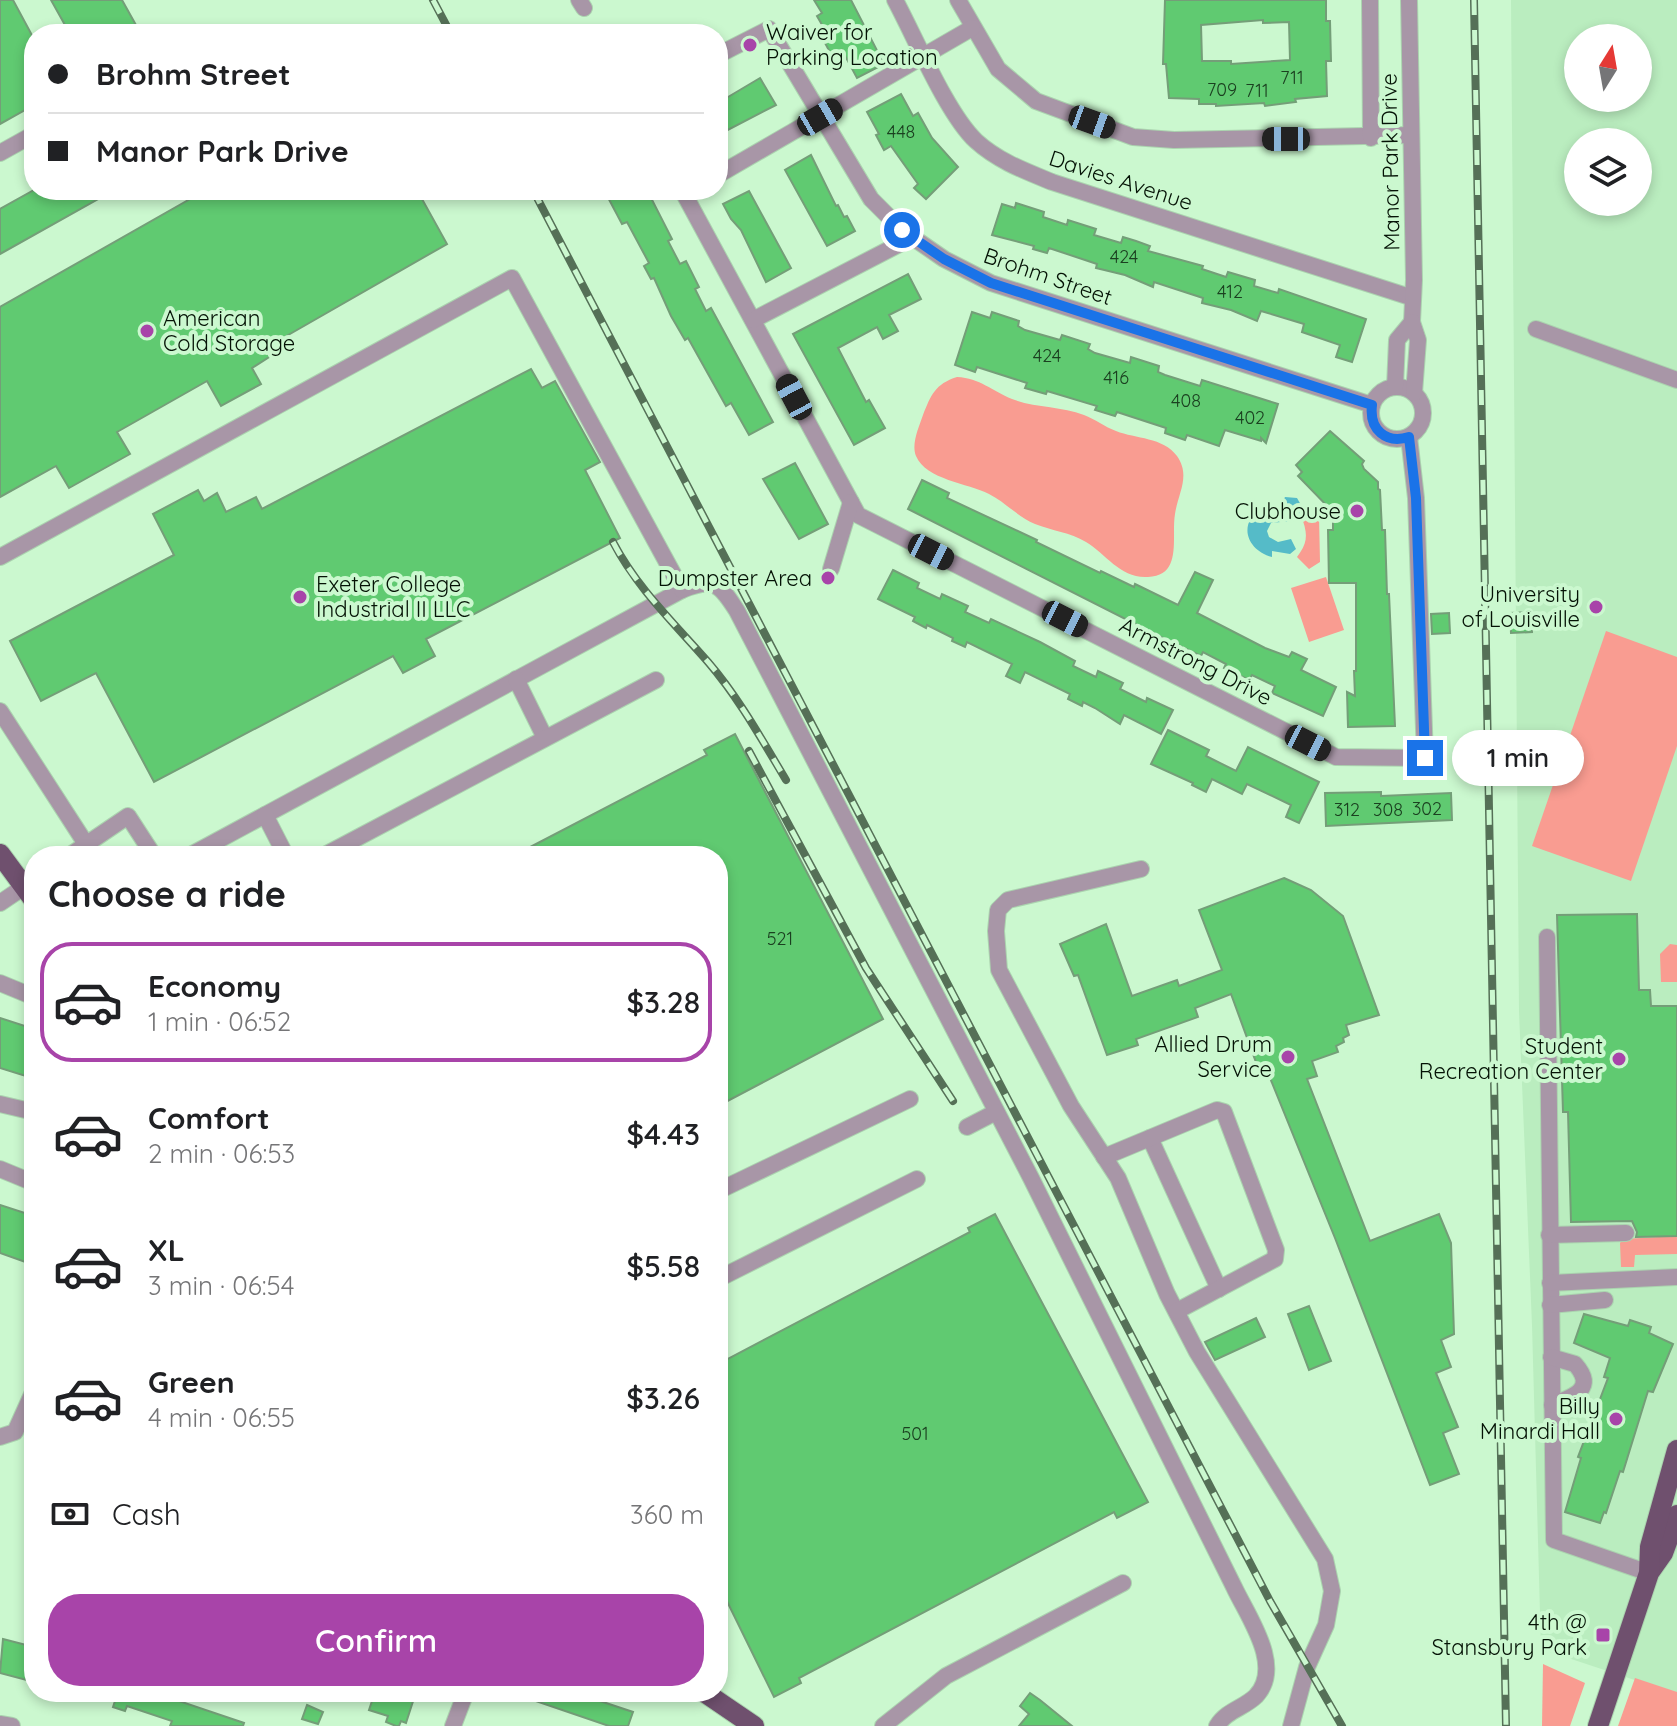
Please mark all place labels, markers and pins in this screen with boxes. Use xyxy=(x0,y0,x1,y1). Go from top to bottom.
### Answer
place label: Waiver for Parking Location xyxy=(766,18,938,71)
marker: Waiver for Parking Location xyxy=(741,36,759,54)
place label: American Cold Storage xyxy=(163,304,295,357)
marker: American Cold Storage xyxy=(138,322,156,340)
place label: Clubhouse xyxy=(1235,497,1341,525)
marker: Clubhouse xyxy=(1348,502,1366,520)
place label: Dumpster Area xyxy=(658,564,812,592)
marker: Dumpster Area xyxy=(819,569,837,587)
place label: Exeter College Industrial II LLC xyxy=(316,570,470,623)
place label: University of Louisville xyxy=(1462,580,1580,633)
marker: Exeter College Industrial II LLC xyxy=(291,588,309,606)
marker: University of Louisville xyxy=(1587,598,1605,616)
place label: Allied Drum Service xyxy=(1154,1030,1272,1083)
place label: Student Recreation Center xyxy=(1419,1032,1604,1085)
marker: Allied Drum Service xyxy=(1279,1048,1297,1066)
marker: Student Recreation Center xyxy=(1610,1050,1628,1068)
place label: Billy Minardi Hall xyxy=(1480,1392,1600,1445)
marker: Billy Minardi Hall xyxy=(1607,1410,1625,1428)
place label: 4th @ Stansbury Park xyxy=(1431,1608,1587,1661)
marker: 4th @ Stansbury Park xyxy=(1594,1626,1612,1644)

